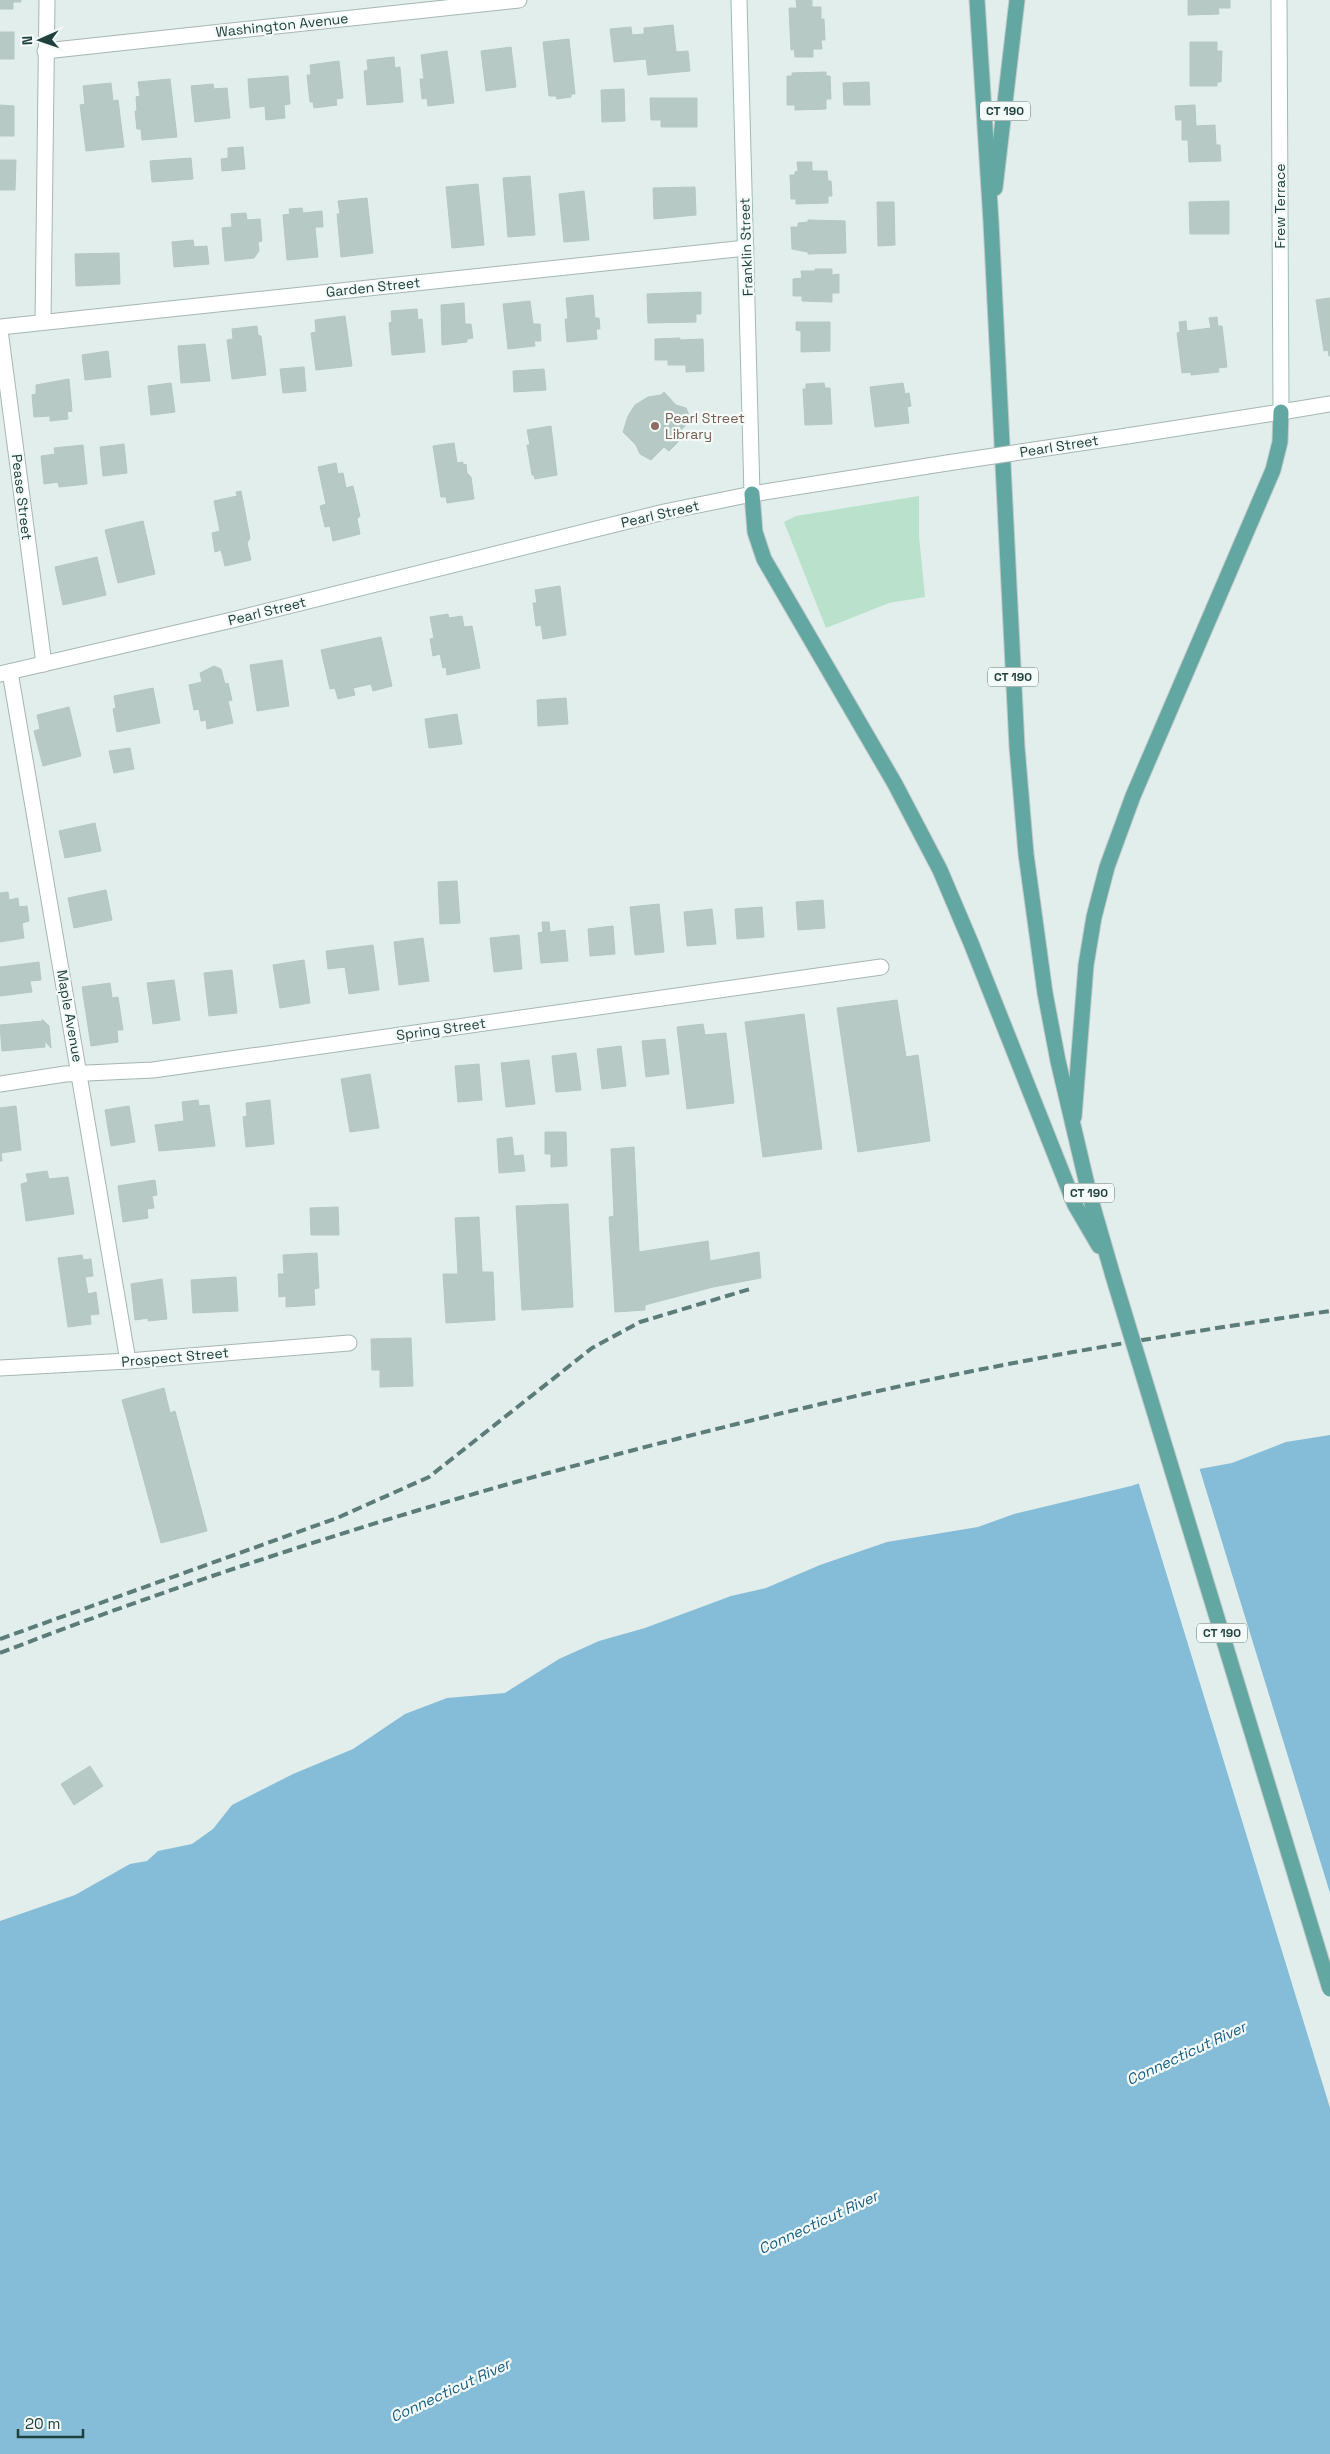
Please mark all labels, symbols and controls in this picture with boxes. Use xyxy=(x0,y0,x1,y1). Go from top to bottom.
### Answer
street label: Washington Avenue xyxy=(215,9,349,41)
north arrow xyxy=(15,15,65,65)
text: N xyxy=(18,35,36,45)
road number: CT 190 xyxy=(980,102,1030,120)
street label: Frew Terrace xyxy=(1271,163,1289,249)
street label: Franklin Street xyxy=(735,197,757,297)
street label: Garden Street xyxy=(325,273,421,301)
place label: Pearl Street Library xyxy=(665,409,745,443)
marker: Pearl Street Library xyxy=(649,420,661,432)
street label: Pearl Street xyxy=(1018,431,1100,461)
street label: Pease Street xyxy=(8,453,36,541)
street label: Pearl Street xyxy=(619,496,701,532)
street label: Pearl Street xyxy=(226,593,308,629)
road number: CT 190 xyxy=(988,668,1038,686)
street label: Maple Avenue xyxy=(53,968,87,1064)
street label: Spring Street xyxy=(395,1014,487,1044)
road number: CT 190 xyxy=(1064,1184,1114,1202)
street label: Prospect Street xyxy=(121,1343,229,1371)
road number: CT 190 xyxy=(1197,1624,1247,1642)
water label: Connecticut River xyxy=(1123,2016,1250,2089)
water label: Connecticut River xyxy=(755,2185,882,2258)
water label: Connecticut River xyxy=(387,2353,514,2426)
scale bar xyxy=(18,2406,82,2438)
text: 20 m xyxy=(25,2414,60,2433)

